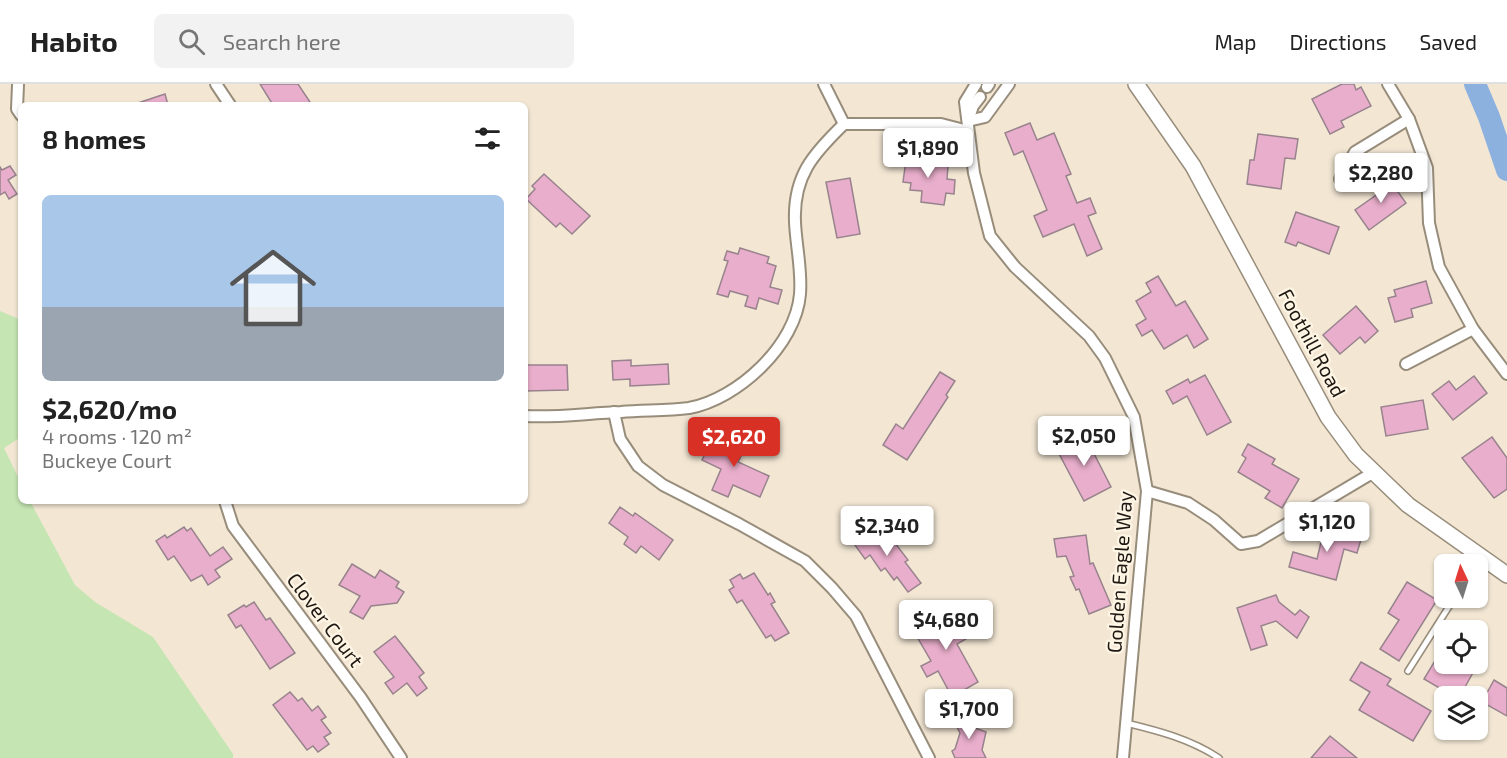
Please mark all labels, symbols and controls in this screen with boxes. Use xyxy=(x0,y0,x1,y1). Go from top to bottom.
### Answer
search box xyxy=(154,14,574,68)
text: Habito xyxy=(30,24,118,58)
icon: search xyxy=(175,25,208,58)
text: Search here xyxy=(223,28,341,54)
text: Map xyxy=(1214,29,1257,54)
text: Directions xyxy=(1290,29,1386,54)
text: Saved xyxy=(1419,29,1477,54)
icon: filters xyxy=(471,122,504,155)
text: 8 homes xyxy=(42,123,146,154)
pin: $1,890 xyxy=(879,128,977,179)
text: $1,890 xyxy=(897,135,959,159)
pin: $2,280 xyxy=(1332,153,1430,204)
text: $2,280 xyxy=(1349,160,1413,184)
icon: home xyxy=(219,234,327,342)
street label: Foothill Road xyxy=(1274,284,1351,401)
text: $2,620/mo xyxy=(42,393,177,424)
pin: $2,050 xyxy=(1035,416,1133,467)
pin: $2,620 xyxy=(685,417,783,468)
text: $2,050 xyxy=(1052,423,1116,447)
text: 4 rooms · 120 m² xyxy=(42,424,192,448)
text: $2,620 xyxy=(702,424,766,448)
text: Buckeye Court xyxy=(42,448,172,472)
street label: Golden Eagle Way xyxy=(1101,490,1137,654)
pin: $1,120 xyxy=(1278,502,1376,553)
pin: $2,340 xyxy=(838,506,936,557)
text: $1,120 xyxy=(1298,509,1356,533)
text: $2,340 xyxy=(855,513,919,537)
north arrow xyxy=(1434,554,1488,608)
map controls xyxy=(1434,554,1488,740)
street label: Clover Court xyxy=(283,568,369,672)
pin: $4,680 xyxy=(897,600,995,651)
text: $4,680 xyxy=(913,607,979,631)
button: locate xyxy=(1434,620,1488,674)
button: layers xyxy=(1434,686,1488,740)
pin: $1,700 xyxy=(920,689,1018,740)
text: $1,700 xyxy=(939,696,999,720)

